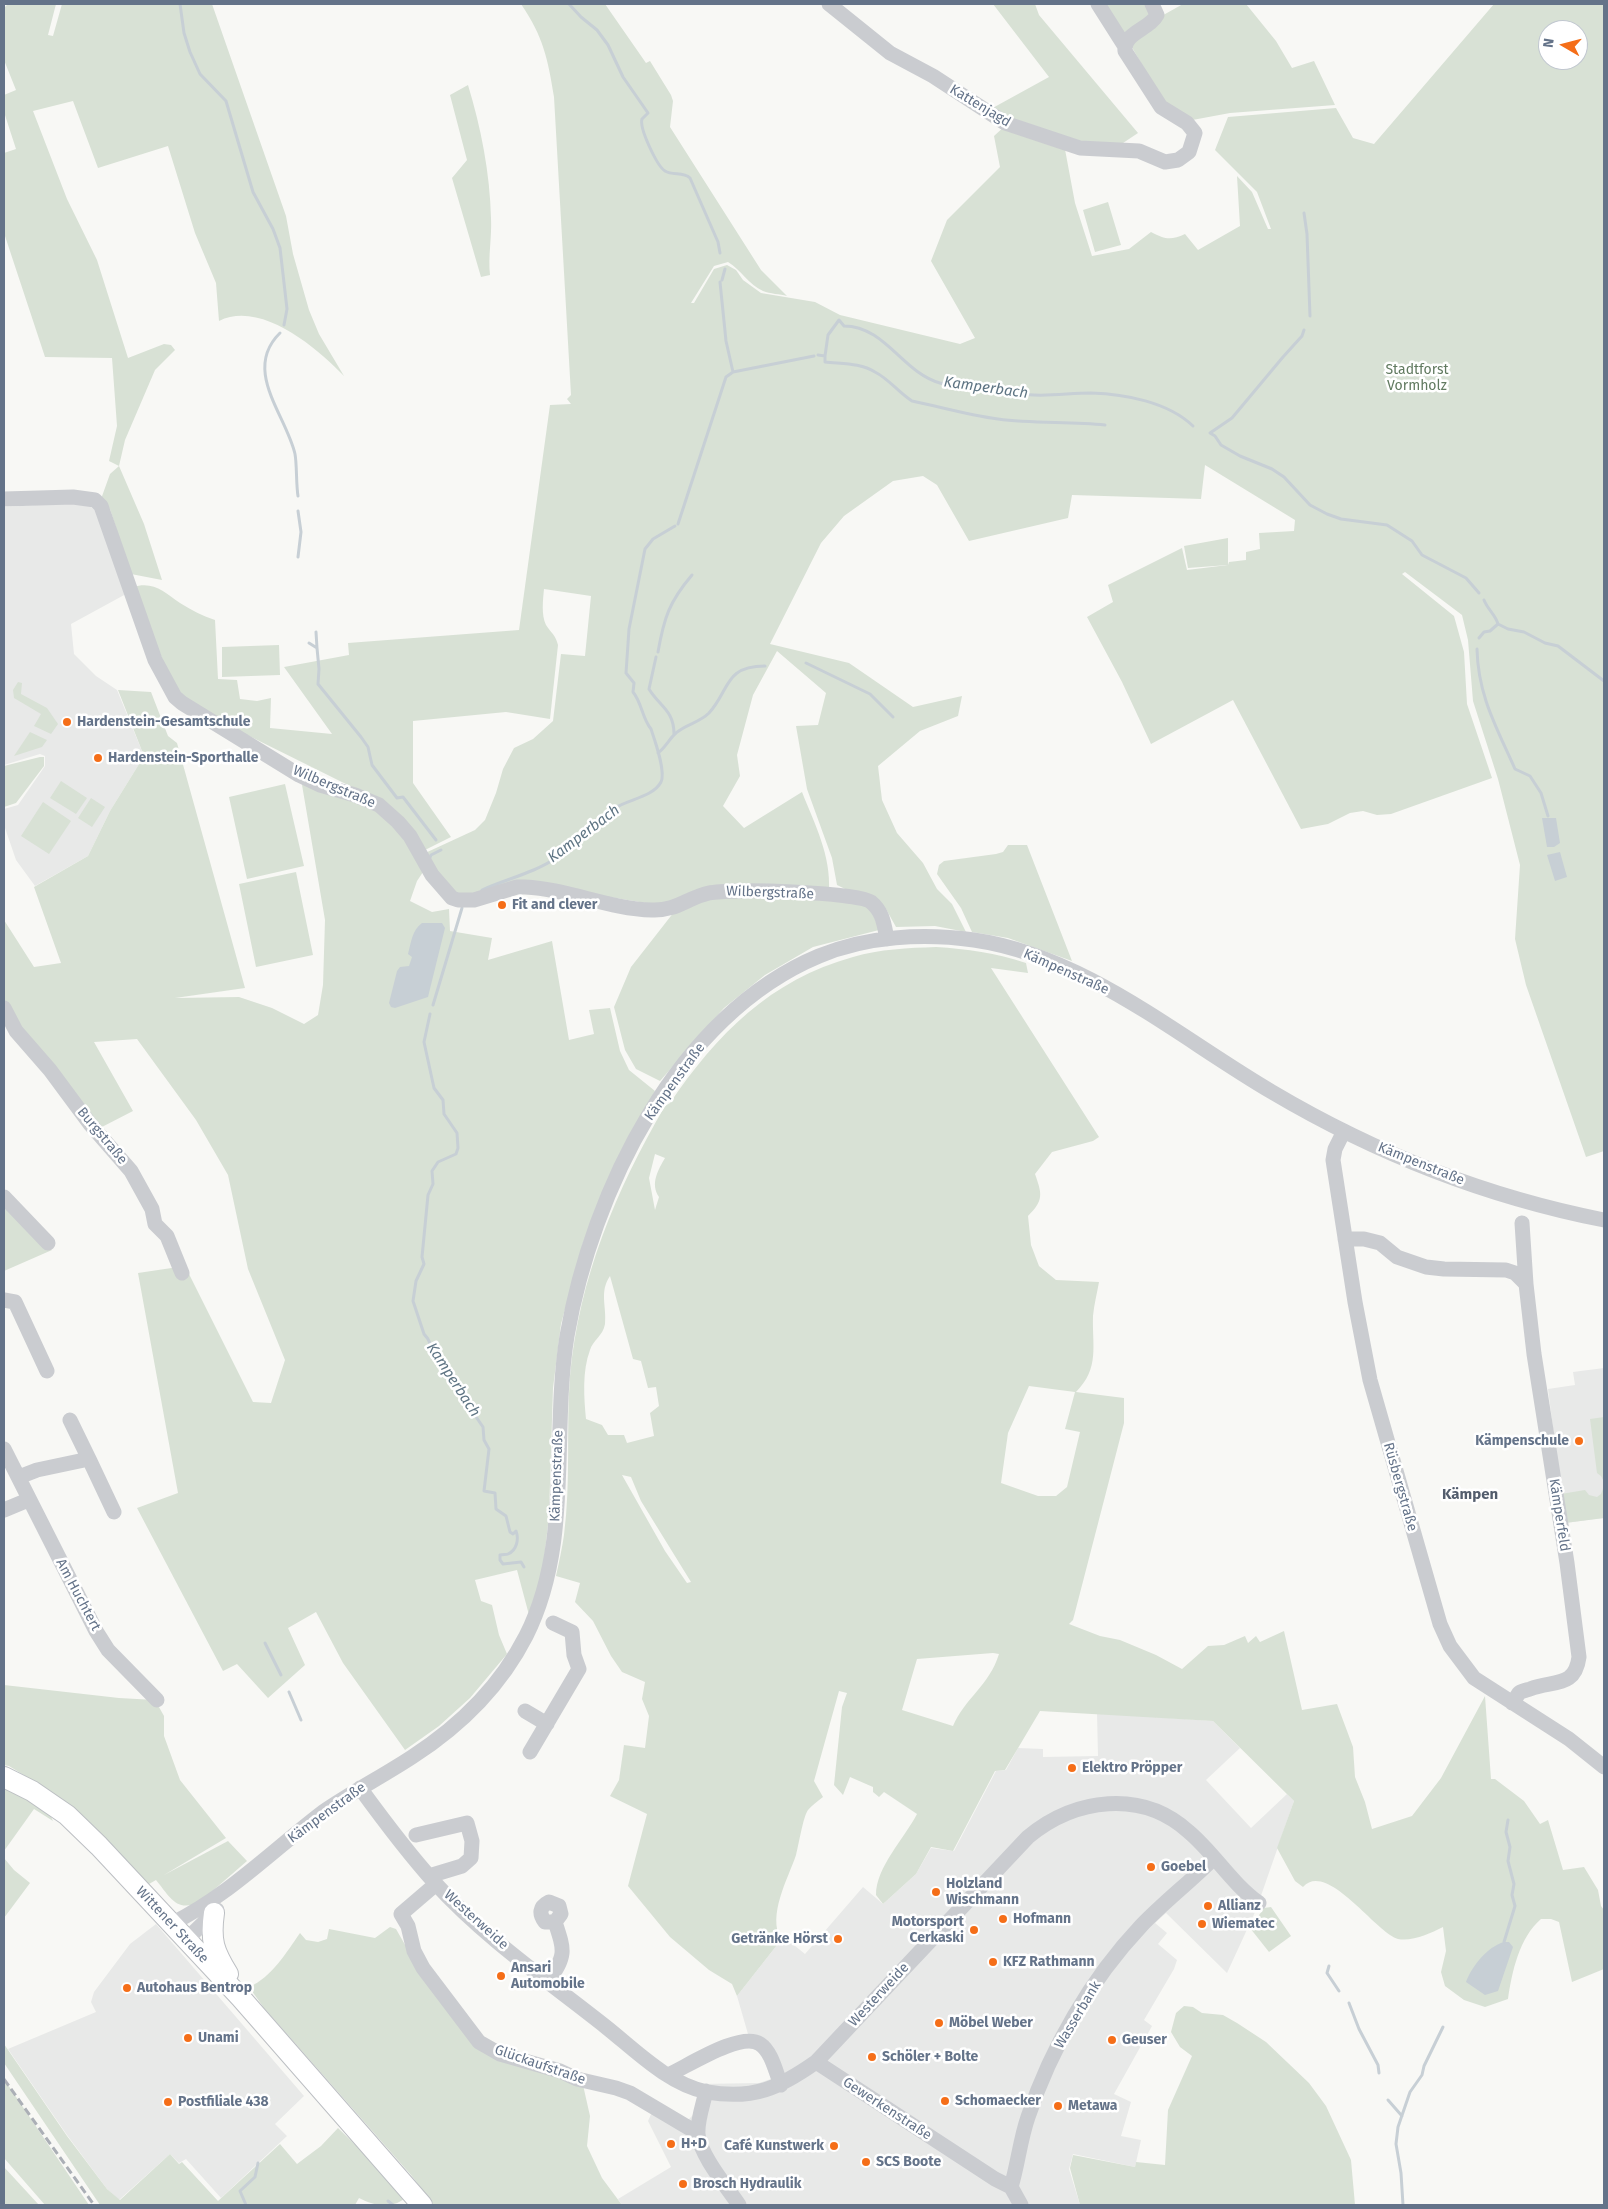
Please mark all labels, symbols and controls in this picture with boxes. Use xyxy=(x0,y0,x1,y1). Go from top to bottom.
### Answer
north arrow xyxy=(1538,20,1588,70)
text: N xyxy=(1540,37,1558,49)
street label: Kattenjagd xyxy=(946,81,1014,131)
park label: Stadtforst Vormholz xyxy=(1385,362,1449,394)
water label: Kamperbach xyxy=(943,373,1029,403)
place label: Hardenstein-Gesamtschule xyxy=(77,714,250,730)
marker: Hardenstein-Gesamtschule xyxy=(61,716,73,728)
place label: Hardenstein-Sporthalle xyxy=(108,750,258,766)
marker: Hardenstein-Sporthalle xyxy=(92,752,104,764)
street label: Wilbergstraße xyxy=(290,762,378,812)
water label: Kamperbach xyxy=(545,801,623,867)
street label: Wilbergstraße xyxy=(726,883,814,903)
place label: Fit and clever xyxy=(512,897,597,913)
marker: Fit and clever xyxy=(496,899,508,911)
street label: Kämpenstraße xyxy=(1021,946,1111,998)
street label: Kämpenstraße xyxy=(641,1040,709,1124)
street label: Burgstraße xyxy=(73,1104,131,1168)
street label: Kämpenstraße xyxy=(1375,1139,1467,1189)
water label: Kamperbach xyxy=(422,1339,484,1421)
street label: Kämpenstraße xyxy=(547,1430,567,1522)
place label: Kämpenschule xyxy=(1475,1433,1569,1449)
marker: Kämpenschule xyxy=(1573,1435,1585,1447)
street label: Rüsbergstraße xyxy=(1379,1441,1421,1533)
street label: Kämperfeld xyxy=(1545,1477,1573,1553)
district label: Kämpen xyxy=(1442,1486,1498,1504)
street label: Am Huchtert xyxy=(52,1556,104,1634)
place label: Elektro Pröpper xyxy=(1082,1760,1182,1776)
marker: Elektro Pröpper xyxy=(1066,1762,1078,1774)
street label: Kämpenstraße xyxy=(285,1779,369,1847)
place label: Goebel xyxy=(1161,1859,1206,1875)
marker: Goebel xyxy=(1145,1861,1157,1873)
place label: Holzland Wischmann xyxy=(946,1876,1019,1908)
street label: Wittener Straße xyxy=(132,1883,212,1967)
marker: Holzland Wischmann xyxy=(930,1886,942,1898)
street label: Westerweide xyxy=(440,1887,512,1953)
place label: Allianz xyxy=(1218,1898,1261,1914)
marker: Allianz xyxy=(1202,1900,1214,1912)
place label: Hofmann xyxy=(1013,1911,1071,1927)
marker: Hofmann xyxy=(997,1913,1009,1925)
place label: Motorsport Cerkaski xyxy=(892,1914,964,1946)
place label: Wiematec xyxy=(1212,1916,1275,1932)
marker: Wiematec xyxy=(1196,1918,1208,1930)
marker: Motorsport Cerkaski xyxy=(968,1924,980,1936)
place label: Getränke Hörst xyxy=(731,1931,828,1947)
marker: Getränke Hörst xyxy=(832,1933,844,1945)
place label: KFZ Rathmann xyxy=(1003,1954,1095,1970)
marker: KFZ Rathmann xyxy=(987,1956,999,1968)
place label: Ansari Automobile xyxy=(511,1960,585,1992)
street label: Westerweide xyxy=(845,1960,913,2030)
marker: Ansari Automobile xyxy=(495,1970,507,1982)
street label: Wasserbank xyxy=(1051,1978,1105,2052)
place label: Autohaus Bentrop xyxy=(137,1980,252,1996)
marker: Autohaus Bentrop xyxy=(121,1982,133,1994)
place label: Möbel Weber xyxy=(949,2015,1033,2031)
marker: Möbel Weber xyxy=(933,2017,945,2029)
place label: Unami xyxy=(198,2030,239,2046)
marker: Unami xyxy=(182,2032,194,2044)
place label: Geuser xyxy=(1122,2032,1167,2048)
marker: Geuser xyxy=(1106,2034,1118,2046)
street label: Glückaufstraße xyxy=(492,2042,588,2088)
place label: Schöler + Bolte xyxy=(882,2049,978,2065)
marker: Schöler + Bolte xyxy=(866,2051,878,2063)
street label: Gewerkenstraße xyxy=(839,2074,935,2144)
place label: Schomaecker xyxy=(955,2093,1041,2109)
place label: Postfiliale 438 xyxy=(178,2094,269,2110)
marker: Schomaecker xyxy=(939,2095,951,2107)
marker: Postfiliale 438 xyxy=(162,2096,174,2108)
place label: Metawa xyxy=(1068,2098,1118,2114)
marker: Metawa xyxy=(1052,2100,1064,2112)
place label: H+D xyxy=(681,2136,707,2152)
marker: H+D xyxy=(665,2138,677,2150)
place label: Café Kunstwerk xyxy=(724,2138,824,2154)
marker: Café Kunstwerk xyxy=(828,2140,840,2152)
place label: SCS Boote xyxy=(876,2154,941,2170)
marker: SCS Boote xyxy=(860,2156,872,2168)
place label: Brosch Hydraulik xyxy=(693,2176,801,2192)
marker: Brosch Hydraulik xyxy=(677,2178,689,2190)

